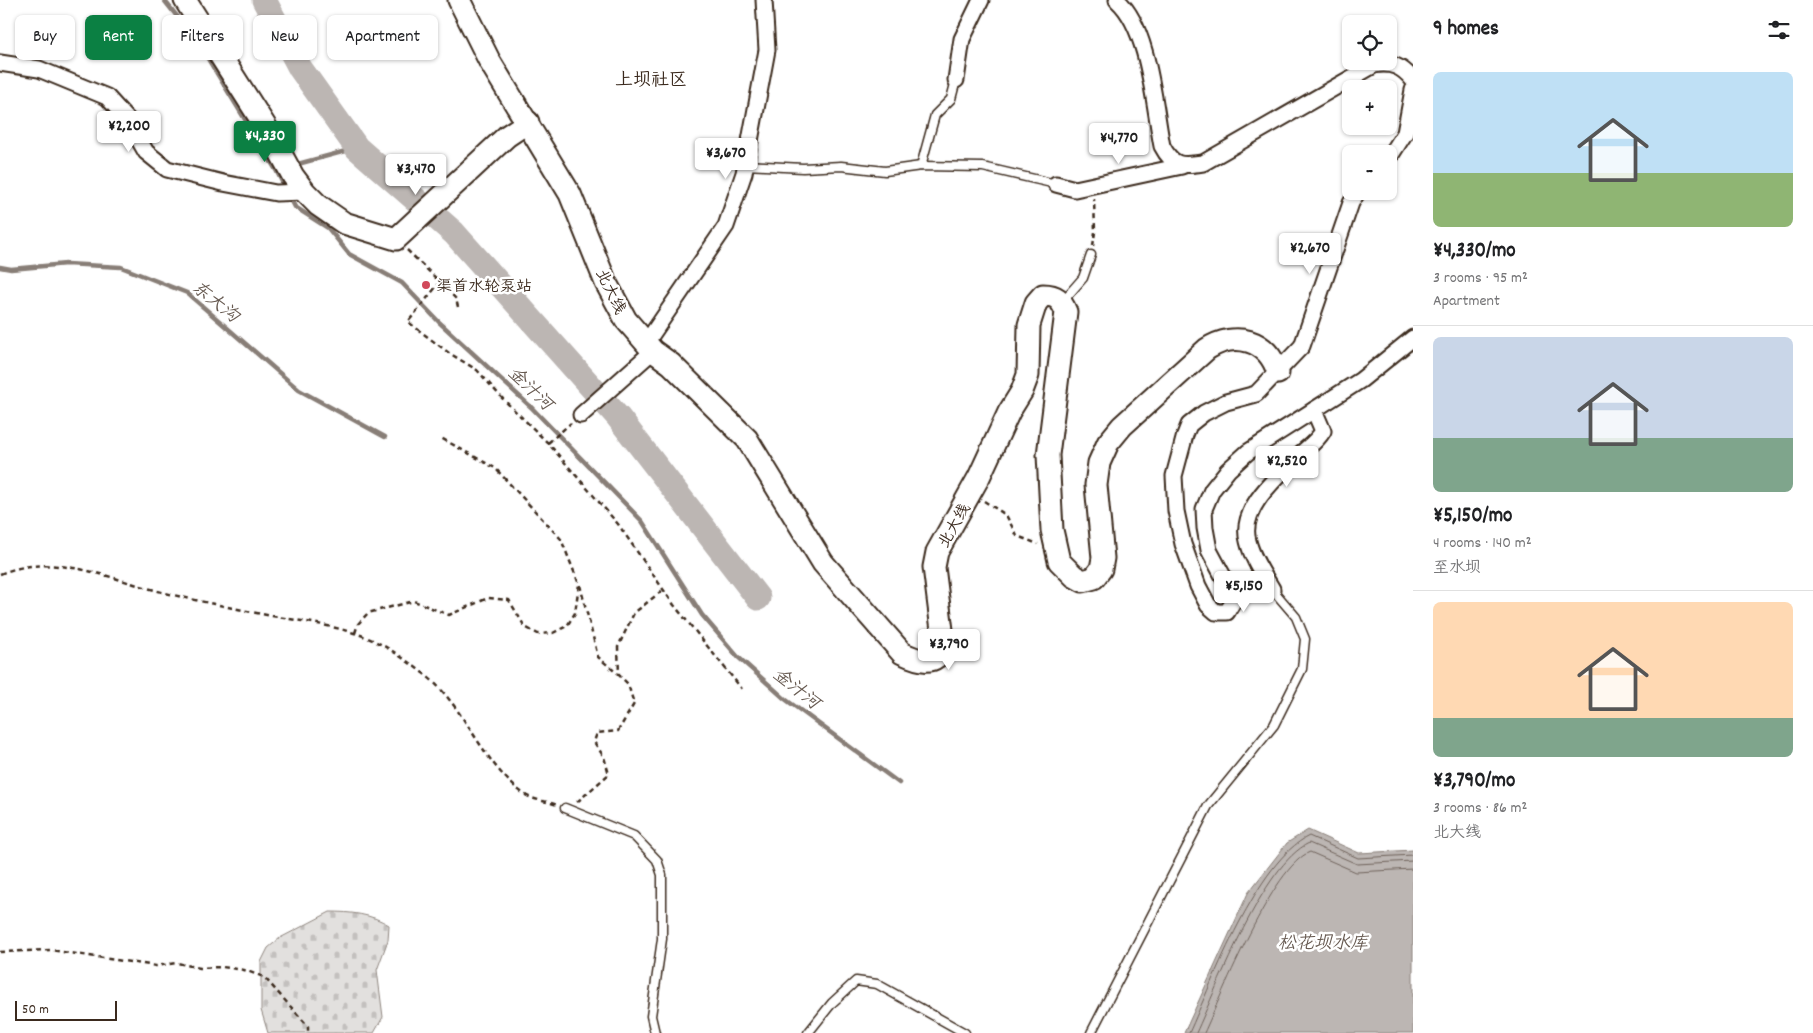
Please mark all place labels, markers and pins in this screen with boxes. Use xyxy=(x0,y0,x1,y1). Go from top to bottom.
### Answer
pin: ¥2,200 xyxy=(88,110,170,153)
pin: ¥4,330 xyxy=(224,120,306,163)
pin: ¥4,770 xyxy=(1078,122,1160,165)
pin: ¥3,670 xyxy=(685,138,767,180)
pin: ¥3,470 xyxy=(375,154,457,196)
pin: ¥2,670 xyxy=(1269,232,1351,275)
place label: 渠首水轮泵站 xyxy=(436,276,532,299)
marker: 渠首水轮泵站 xyxy=(420,279,432,291)
pin: ¥2,520 xyxy=(1246,446,1328,488)
pin: ¥5,150 xyxy=(1203,570,1285,613)
pin: ¥3,790 xyxy=(908,628,990,671)

